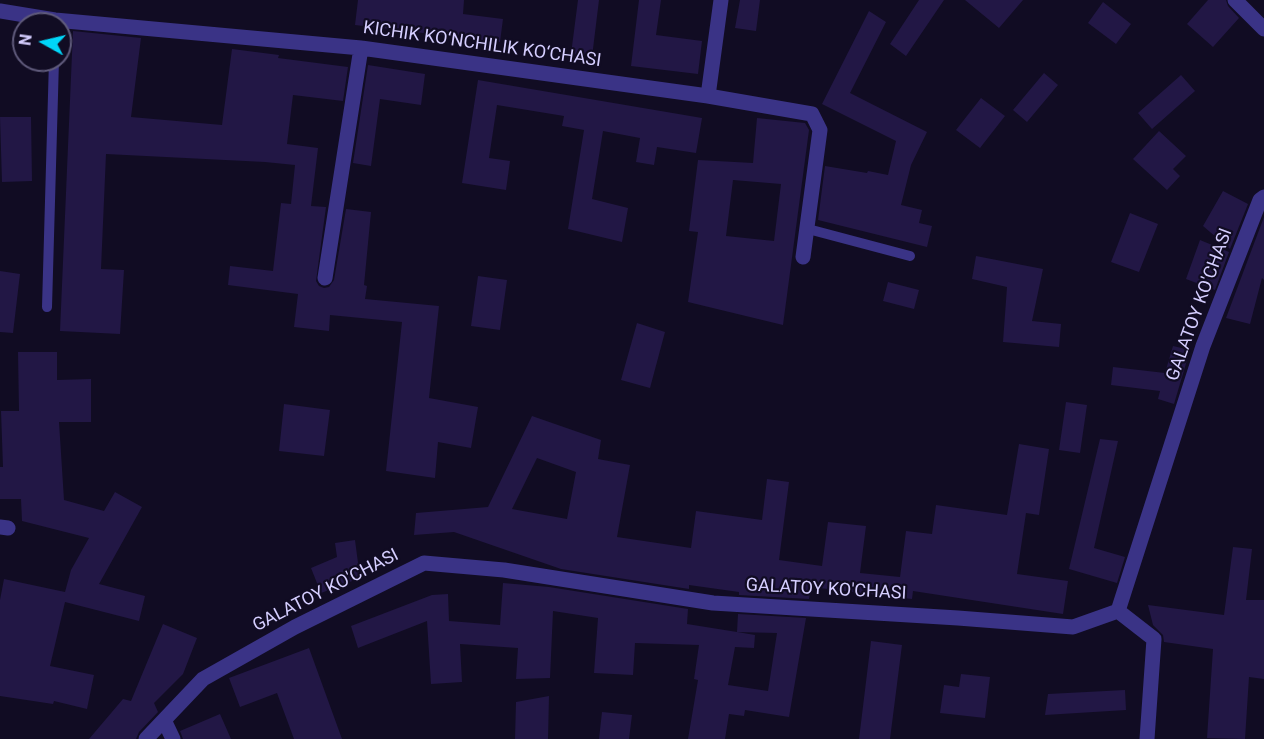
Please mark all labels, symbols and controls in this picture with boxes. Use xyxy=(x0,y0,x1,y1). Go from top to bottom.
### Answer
north arrow xyxy=(12,12,72,72)
street label: KICHIK KO‘NCHILIK KO‘CHASI xyxy=(362,18,602,72)
text: N xyxy=(15,33,36,47)
street label: GALATOY KO'CHASI xyxy=(1162,226,1238,384)
street label: GALATOY KO'CHASI xyxy=(249,545,403,637)
street label: GALATOY KO'CHASI xyxy=(745,575,907,605)

